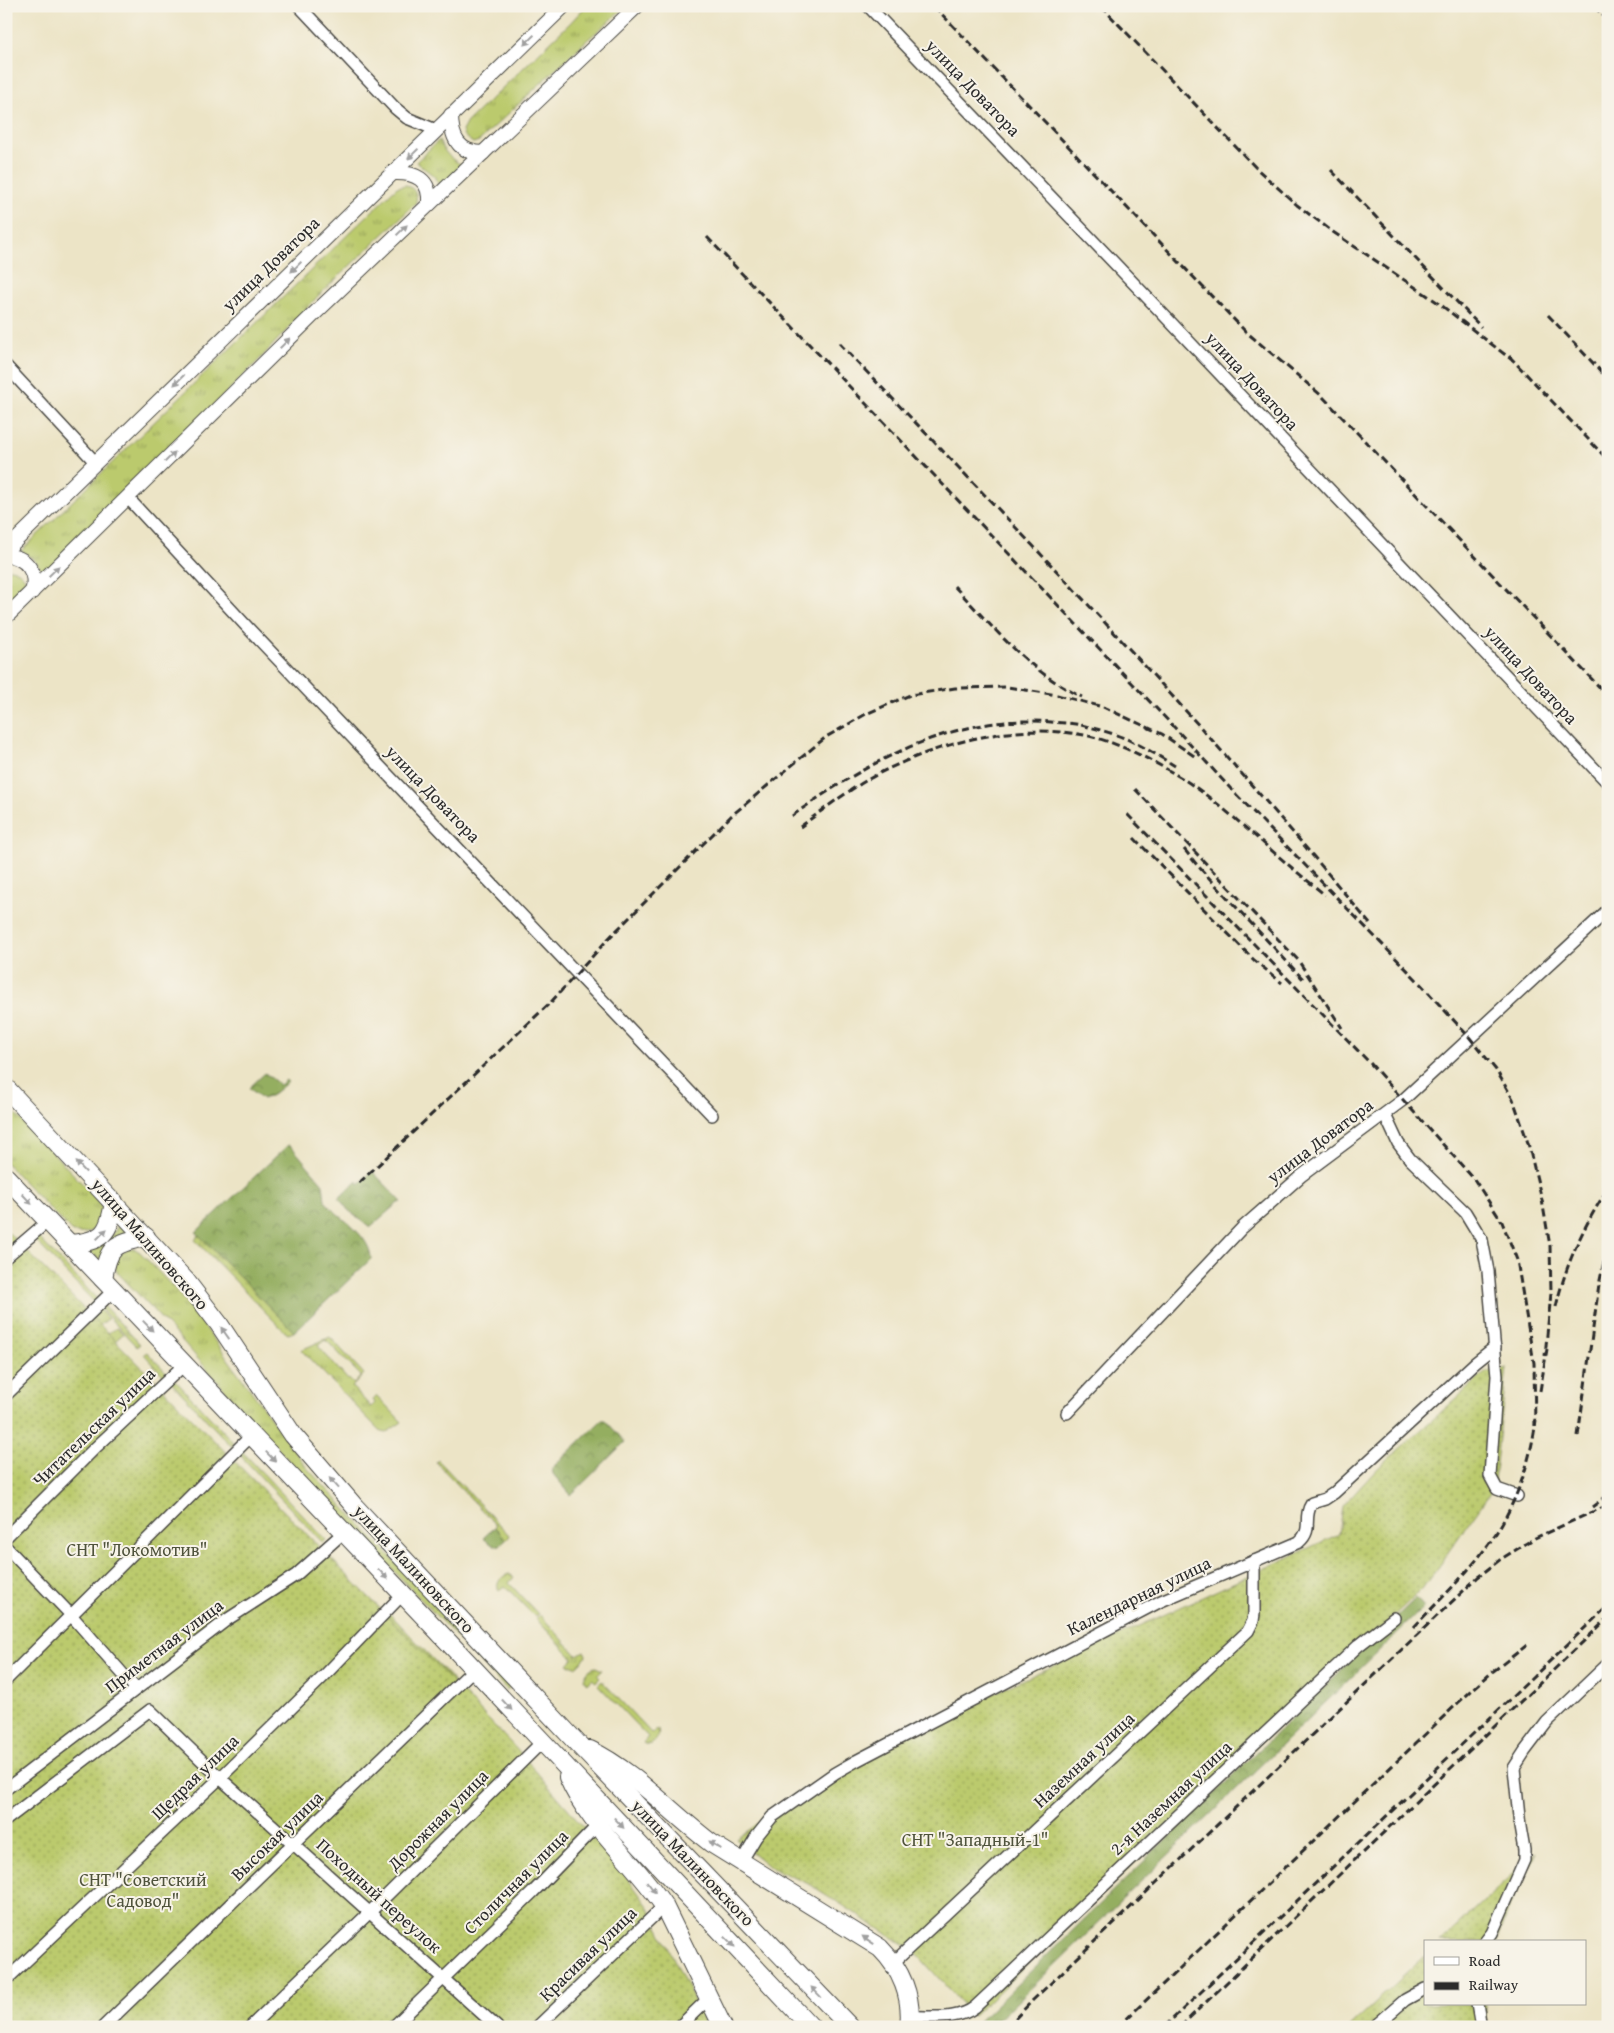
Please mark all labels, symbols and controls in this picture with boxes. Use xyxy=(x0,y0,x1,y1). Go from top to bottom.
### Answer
street label: улица Доватора xyxy=(919,32,1027,143)
one-way arrow xyxy=(523,34,535,46)
one-way arrow xyxy=(407,148,419,160)
street label: улица Доватора xyxy=(215,210,326,318)
one-way arrow xyxy=(396,224,408,236)
one-way arrow xyxy=(290,261,302,273)
street label: улица Доватора xyxy=(1199,324,1306,437)
one-way arrow xyxy=(279,337,291,349)
one-way arrow xyxy=(174,374,186,386)
one-way arrow xyxy=(163,451,175,463)
one-way arrow xyxy=(48,565,60,577)
street label: улица Доватора xyxy=(1478,618,1585,731)
street label: улица Доватора xyxy=(379,738,487,849)
street label: улица Доватора xyxy=(1260,1091,1379,1190)
one-way arrow xyxy=(75,1161,87,1173)
street label: улица Малиновского xyxy=(85,1171,216,1316)
one-way arrow xyxy=(21,1193,33,1205)
one-way arrow xyxy=(96,1228,108,1240)
one-way arrow xyxy=(142,1319,154,1331)
one-way arrow xyxy=(220,1327,230,1340)
street label: Читательская улица xyxy=(26,1360,162,1493)
one-way arrow xyxy=(265,1450,277,1462)
one-way arrow xyxy=(328,1477,339,1490)
street label: улица Малиновского xyxy=(347,1497,481,1639)
park label: СНТ "Локомотив" xyxy=(66,1536,208,1563)
street label: Календарная улица xyxy=(1062,1549,1216,1642)
one-way arrow xyxy=(377,1568,389,1580)
street label: Приметная улица xyxy=(99,1592,229,1699)
one-way arrow xyxy=(502,1698,513,1711)
street label: Наземная улица xyxy=(1027,1705,1141,1814)
street label: Щедрая улица xyxy=(144,1727,245,1826)
street label: 2-я Наземная улица xyxy=(1104,1734,1238,1861)
street label: Дорожная улица xyxy=(380,1763,495,1877)
street label: Высокая улица xyxy=(224,1784,329,1887)
street label: улица Малиновского xyxy=(625,1792,761,1932)
one-way arrow xyxy=(613,1817,625,1829)
street label: Столичная улица xyxy=(457,1823,574,1940)
park label: СНТ "Западный-1" xyxy=(902,1826,1048,1853)
street label: Походный переулок xyxy=(310,1832,449,1960)
one-way arrow xyxy=(708,1841,722,1850)
park label: СНТ "Советский Садовод" xyxy=(79,1866,207,1914)
one-way arrow xyxy=(645,1881,656,1894)
street label: Красивая улица xyxy=(533,1900,643,2007)
one-way arrow xyxy=(724,1935,736,1947)
one-way arrow xyxy=(861,1935,875,1945)
legend xyxy=(1424,1940,1586,2006)
text: Road xyxy=(1469,1950,1500,1971)
text: Railway xyxy=(1469,1974,1519,1995)
one-way arrow xyxy=(810,1986,822,1998)

